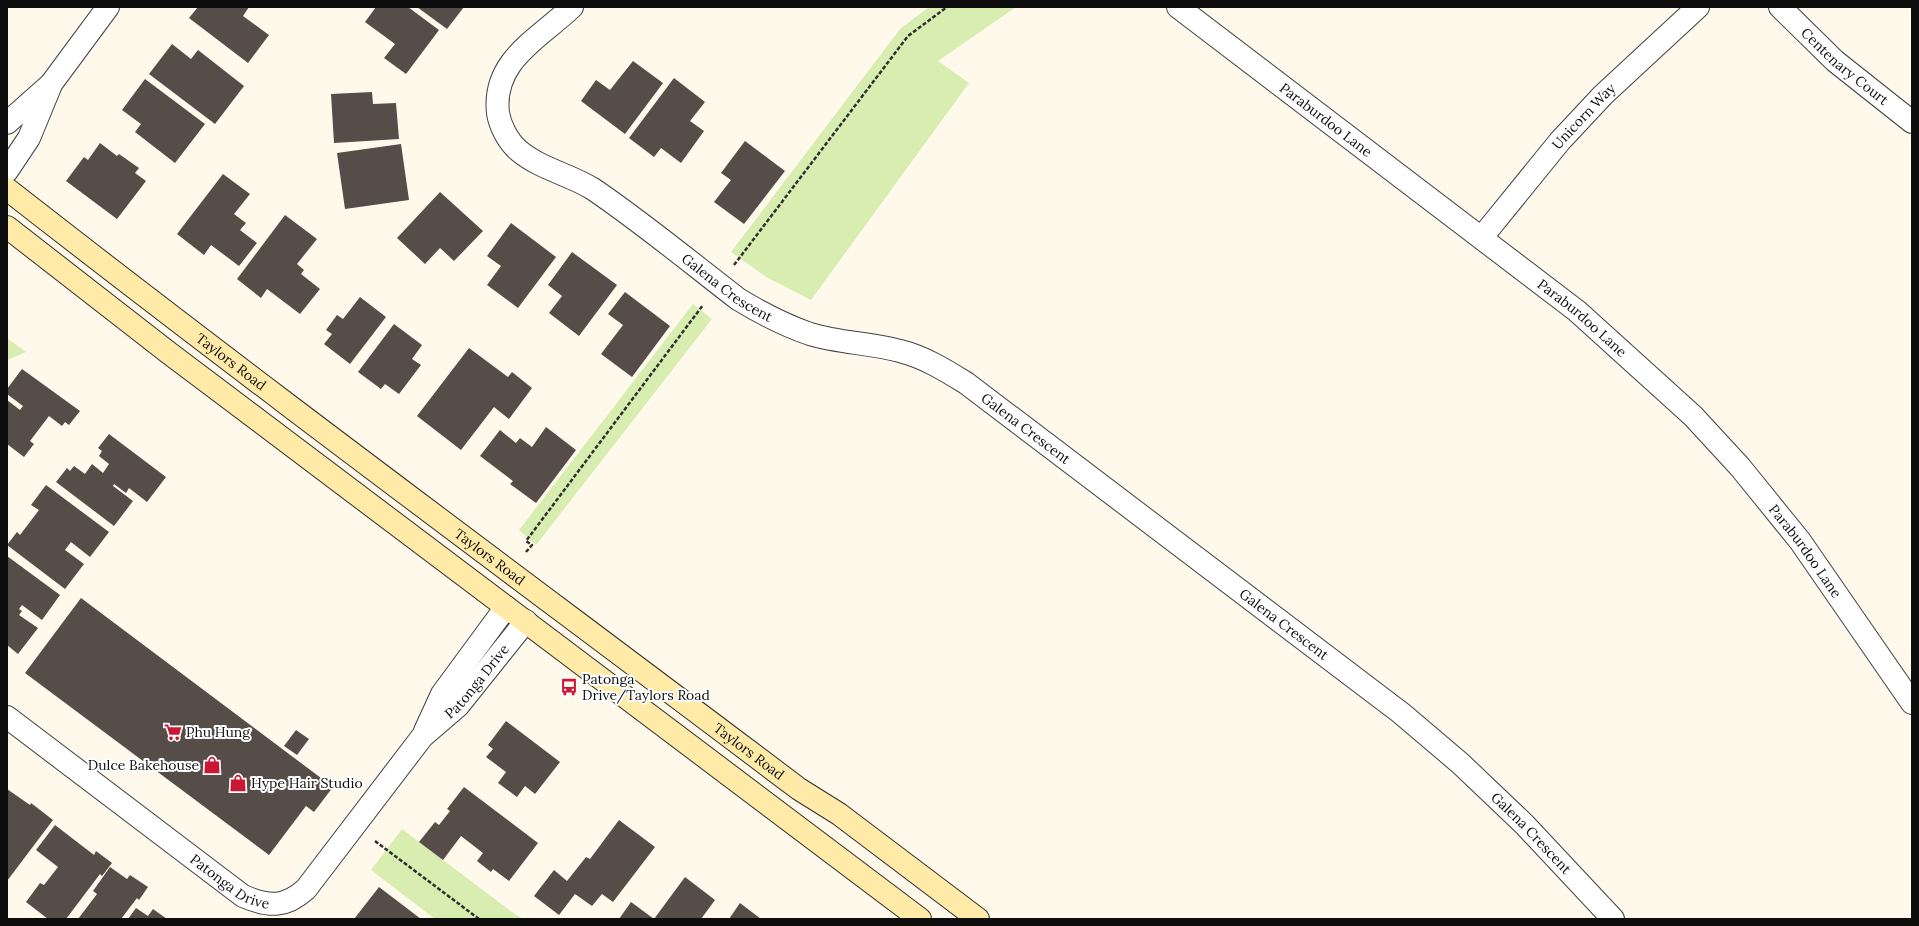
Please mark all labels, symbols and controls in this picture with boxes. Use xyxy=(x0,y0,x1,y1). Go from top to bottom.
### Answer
street label: Centenary Court xyxy=(1797,24,1893,109)
street label: Paraburdoo Lane xyxy=(1276,79,1376,161)
street label: Unicorn Way xyxy=(1548,79,1620,153)
street label: Galena Crescent xyxy=(678,249,776,326)
street label: Paraburdoo Lane xyxy=(1534,275,1631,361)
street label: Taylors Road xyxy=(192,329,270,394)
street label: Galena Crescent xyxy=(978,389,1075,468)
street label: Paraburdoo Lane xyxy=(1765,501,1846,602)
street label: Taylors Road xyxy=(451,524,529,589)
street label: Galena Crescent xyxy=(1236,585,1333,664)
street label: Patonga Drive xyxy=(441,640,513,723)
place label: Patonga Drive/Taylors Road xyxy=(582,670,710,704)
bus stop icon: Patonga Drive/Taylors Road xyxy=(559,677,579,697)
street label: Taylors Road xyxy=(710,719,788,784)
supermarket icon: Phu Hung xyxy=(163,722,183,742)
place label: Phu Hung xyxy=(186,723,250,741)
shop icon: Dulce Bakehouse xyxy=(202,755,222,775)
place label: Dulce Bakehouse xyxy=(88,756,199,774)
shop icon: Hype Hair Studio xyxy=(228,773,248,793)
place label: Hype Hair Studio xyxy=(251,774,363,792)
street label: Galena Crescent xyxy=(1487,788,1575,878)
street label: Patonga Drive xyxy=(187,850,271,913)

